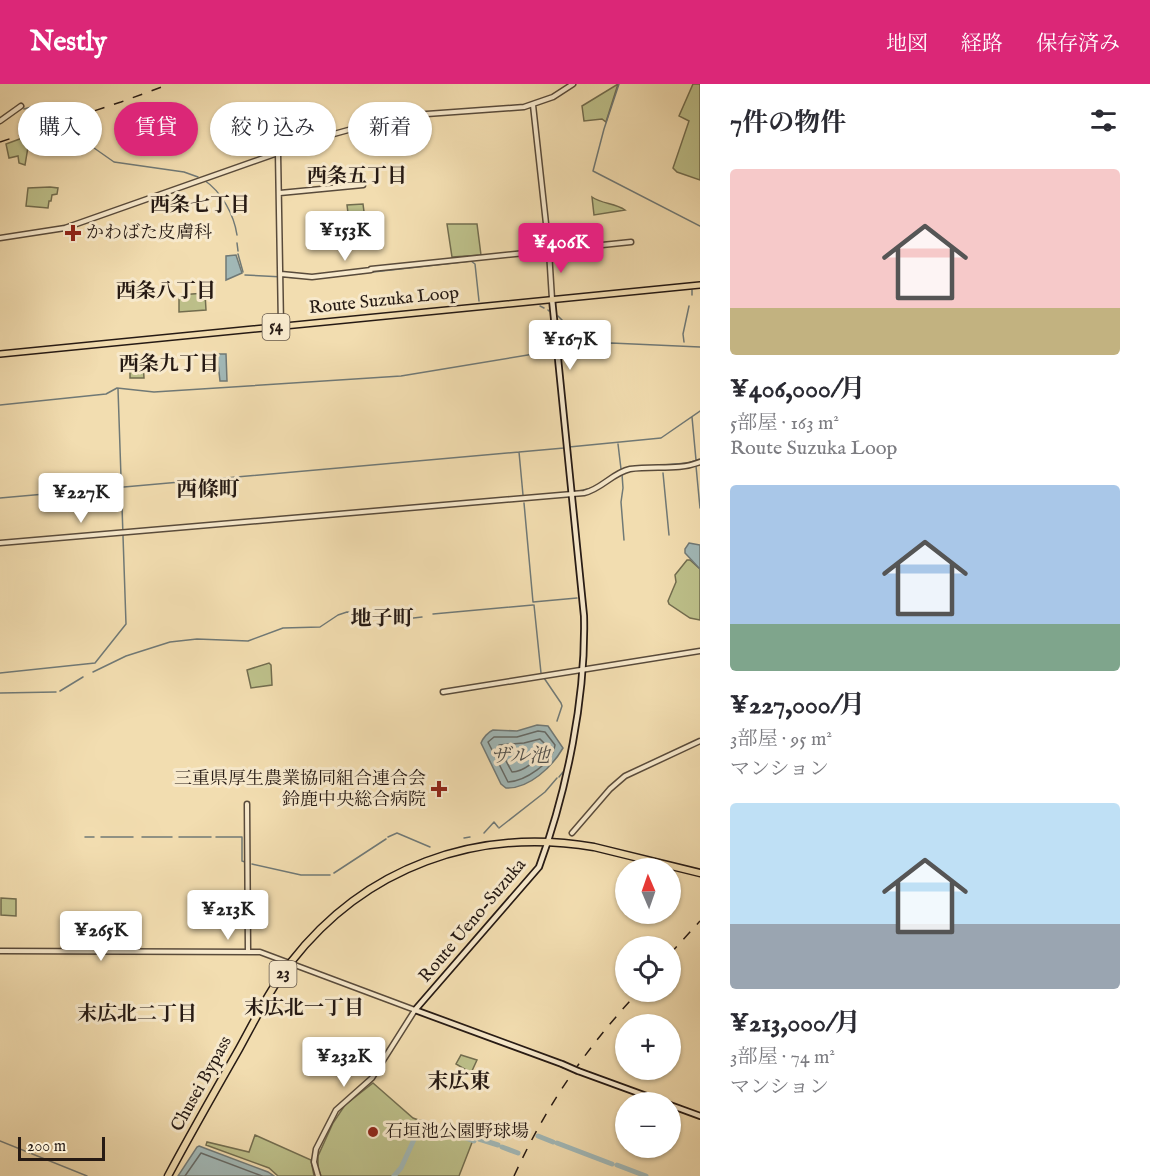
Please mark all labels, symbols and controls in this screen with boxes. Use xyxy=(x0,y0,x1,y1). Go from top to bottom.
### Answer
text: Nestly xyxy=(30,25,107,60)
text: 地図 xyxy=(886,31,928,58)
text: 経路 xyxy=(961,31,1003,58)
text: 保存済み xyxy=(1036,31,1120,58)
chip: 購入 xyxy=(18,102,102,156)
chip: 賃貸 xyxy=(114,102,198,156)
chip: 絞り込み xyxy=(210,102,336,156)
chip: 新着 xyxy=(348,102,432,156)
icon: filters xyxy=(1087,104,1120,137)
text: 7件の物件 xyxy=(730,107,846,140)
district label: 西条五丁目 xyxy=(307,164,407,189)
district label: 西条七丁目 xyxy=(150,193,250,218)
icon: home xyxy=(871,208,979,316)
pin: ¥153K xyxy=(303,211,387,262)
text: ¥153K xyxy=(319,218,371,243)
place label: かわばた皮膚科 xyxy=(86,222,212,245)
pin: ¥406K xyxy=(519,223,603,274)
marker: かわばた皮膚科 xyxy=(64,224,82,242)
text: ¥406K xyxy=(532,230,590,255)
district label: 西条八丁目 xyxy=(116,279,216,304)
street label: Route Suzuka Loop xyxy=(308,282,460,320)
road number: 54 xyxy=(262,314,290,340)
pin: ¥167K xyxy=(528,320,612,371)
text: ¥167K xyxy=(543,327,597,352)
district label: 西条九丁目 xyxy=(119,352,219,377)
text: ¥406,000/月 xyxy=(730,373,866,406)
text: 5部屋 · 163 m² xyxy=(730,411,839,436)
text: Route Suzuka Loop xyxy=(730,436,897,461)
pin: ¥227K xyxy=(39,473,123,524)
district label: 西條町 xyxy=(177,477,240,504)
text: ¥227K xyxy=(53,480,109,505)
icon: home xyxy=(871,524,979,632)
district label: 地子町 xyxy=(351,606,414,633)
text: ¥227,000/月 xyxy=(730,689,865,722)
text: 3部屋 · 95 m² xyxy=(730,727,832,752)
water label: ザル池 xyxy=(491,744,552,769)
text: マンション xyxy=(730,757,829,782)
place label: 三重県厚生農業協同組合連合会 鈴鹿中央総合病院 xyxy=(174,768,426,812)
marker: 三重県厚生農業協同組合連合会 鈴鹿中央総合病院 xyxy=(430,780,448,798)
icon: home xyxy=(871,842,979,950)
street label: Route Ueno-Suzuka xyxy=(414,854,532,988)
north arrow xyxy=(615,858,681,924)
map controls xyxy=(615,858,681,1158)
pin: ¥213K xyxy=(186,890,270,941)
text: ¥213K xyxy=(201,897,255,922)
pin: ¥265K xyxy=(59,911,143,962)
text: ¥265K xyxy=(74,918,128,943)
button: locate xyxy=(615,936,681,1002)
road number: 23 xyxy=(270,961,296,987)
district label: 末広北一丁目 xyxy=(244,996,364,1021)
district label: 末広北二丁目 xyxy=(77,1002,197,1027)
text: ¥213,000/月 xyxy=(730,1007,861,1040)
button: + xyxy=(615,1014,681,1080)
street label: Chusei Bypass xyxy=(166,1032,238,1136)
pin: ¥232K xyxy=(302,1037,386,1088)
text: ¥232K xyxy=(316,1044,372,1069)
text: 3部屋 · 74 m² xyxy=(730,1045,835,1070)
district label: 末広東 xyxy=(428,1069,491,1096)
text: マンション xyxy=(730,1075,829,1100)
button: − xyxy=(615,1092,681,1158)
place label: 石垣池公園野球場 xyxy=(385,1121,529,1144)
marker: 石垣池公園野球場 xyxy=(366,1125,380,1139)
scale bar xyxy=(18,1134,105,1162)
text: 200 m xyxy=(27,1137,66,1157)

